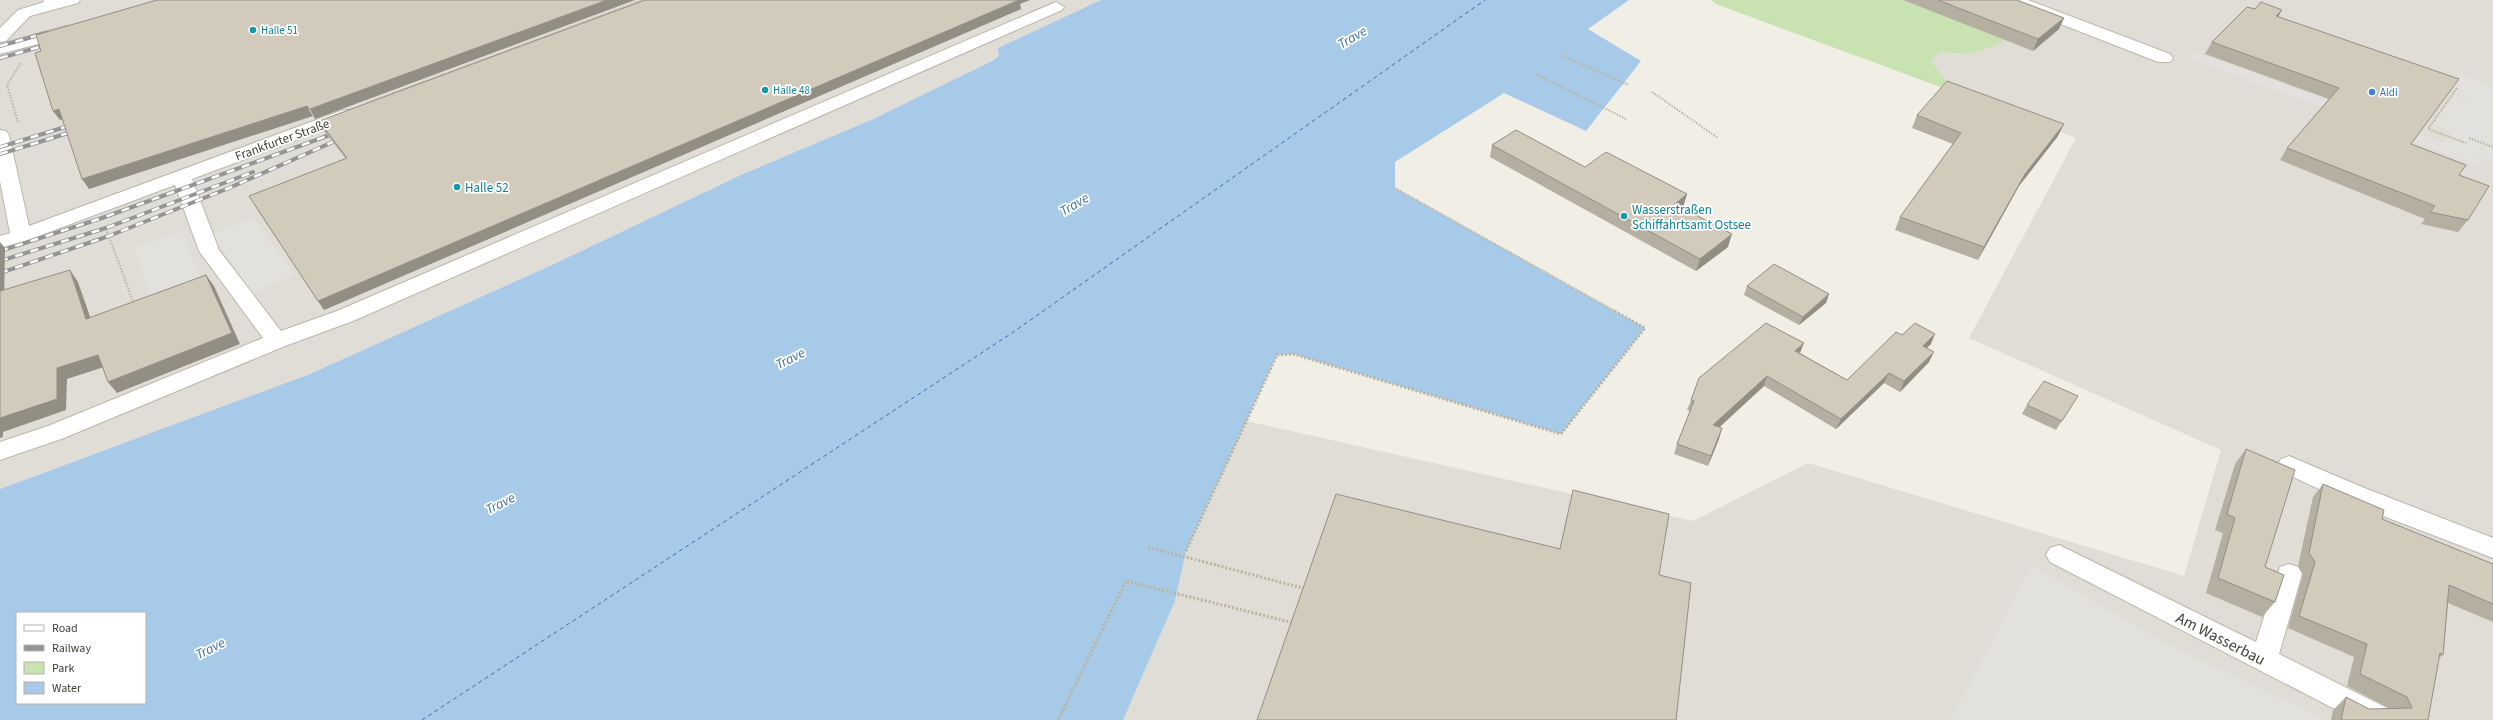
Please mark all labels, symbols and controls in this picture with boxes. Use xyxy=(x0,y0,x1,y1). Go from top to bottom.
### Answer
water label: Trave xyxy=(1334,21,1371,54)
place label: Halle 51 xyxy=(261,23,298,38)
marker: Halle 51 xyxy=(248,25,258,35)
place label: Halle 48 xyxy=(773,83,810,98)
marker: Halle 48 xyxy=(760,85,770,95)
place label: Aldi xyxy=(2380,85,2398,100)
marker: Aldi xyxy=(2367,87,2377,97)
street label: Frankfurter Straße xyxy=(233,114,332,165)
place label: Halle 52 xyxy=(465,179,509,197)
marker: Halle 52 xyxy=(452,182,462,192)
water label: Trave xyxy=(1056,188,1093,221)
place label: Wasserstraßen Schiffahrtsamt Ostsee xyxy=(1632,201,1751,234)
marker: Wasserstraßen Schiffahrtsamt Ostsee xyxy=(1619,211,1629,221)
water label: Trave xyxy=(772,343,809,375)
water label: Trave xyxy=(482,488,519,520)
street label: Am Wasserbau xyxy=(2172,607,2269,671)
legend xyxy=(16,612,146,704)
text: Road xyxy=(52,620,78,637)
water label: Trave xyxy=(192,633,229,665)
text: Railway xyxy=(52,640,91,657)
text: Park xyxy=(52,660,74,677)
text: Water xyxy=(52,680,82,697)

